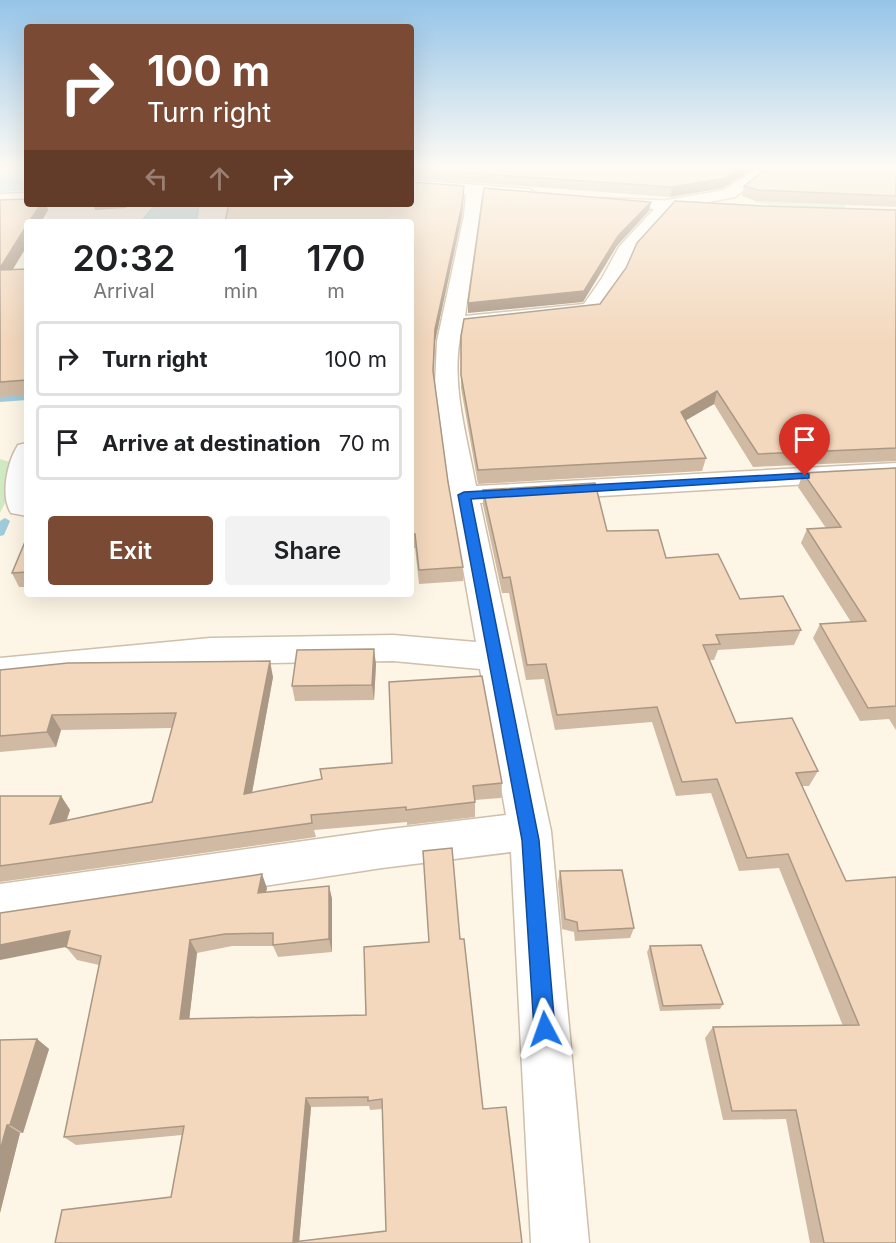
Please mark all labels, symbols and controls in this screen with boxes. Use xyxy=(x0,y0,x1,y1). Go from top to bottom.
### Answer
text: 100 m xyxy=(147,45,270,96)
icon: right xyxy=(48,48,126,126)
text: Turn right xyxy=(147,96,271,129)
icon: left xyxy=(140,162,173,195)
icon: ahead xyxy=(203,162,236,195)
icon: right xyxy=(266,162,299,195)
text: 20:32 xyxy=(72,236,175,280)
text: 1 xyxy=(233,236,249,280)
text: 170 xyxy=(306,236,366,280)
text: Arrival xyxy=(93,279,155,303)
text: min xyxy=(224,279,258,303)
text: m xyxy=(327,279,345,303)
icon: right xyxy=(51,342,84,375)
text: Turn right xyxy=(102,346,208,372)
text: 100 m xyxy=(325,346,387,372)
pin xyxy=(779,414,830,476)
icon: arrive xyxy=(788,423,821,456)
icon: arrive xyxy=(51,426,84,459)
text: Arrive at destination xyxy=(102,430,321,456)
text: 70 m xyxy=(339,430,390,456)
button: Exit xyxy=(48,516,213,585)
button: Share xyxy=(225,516,390,585)
position arrow xyxy=(513,997,577,1061)

